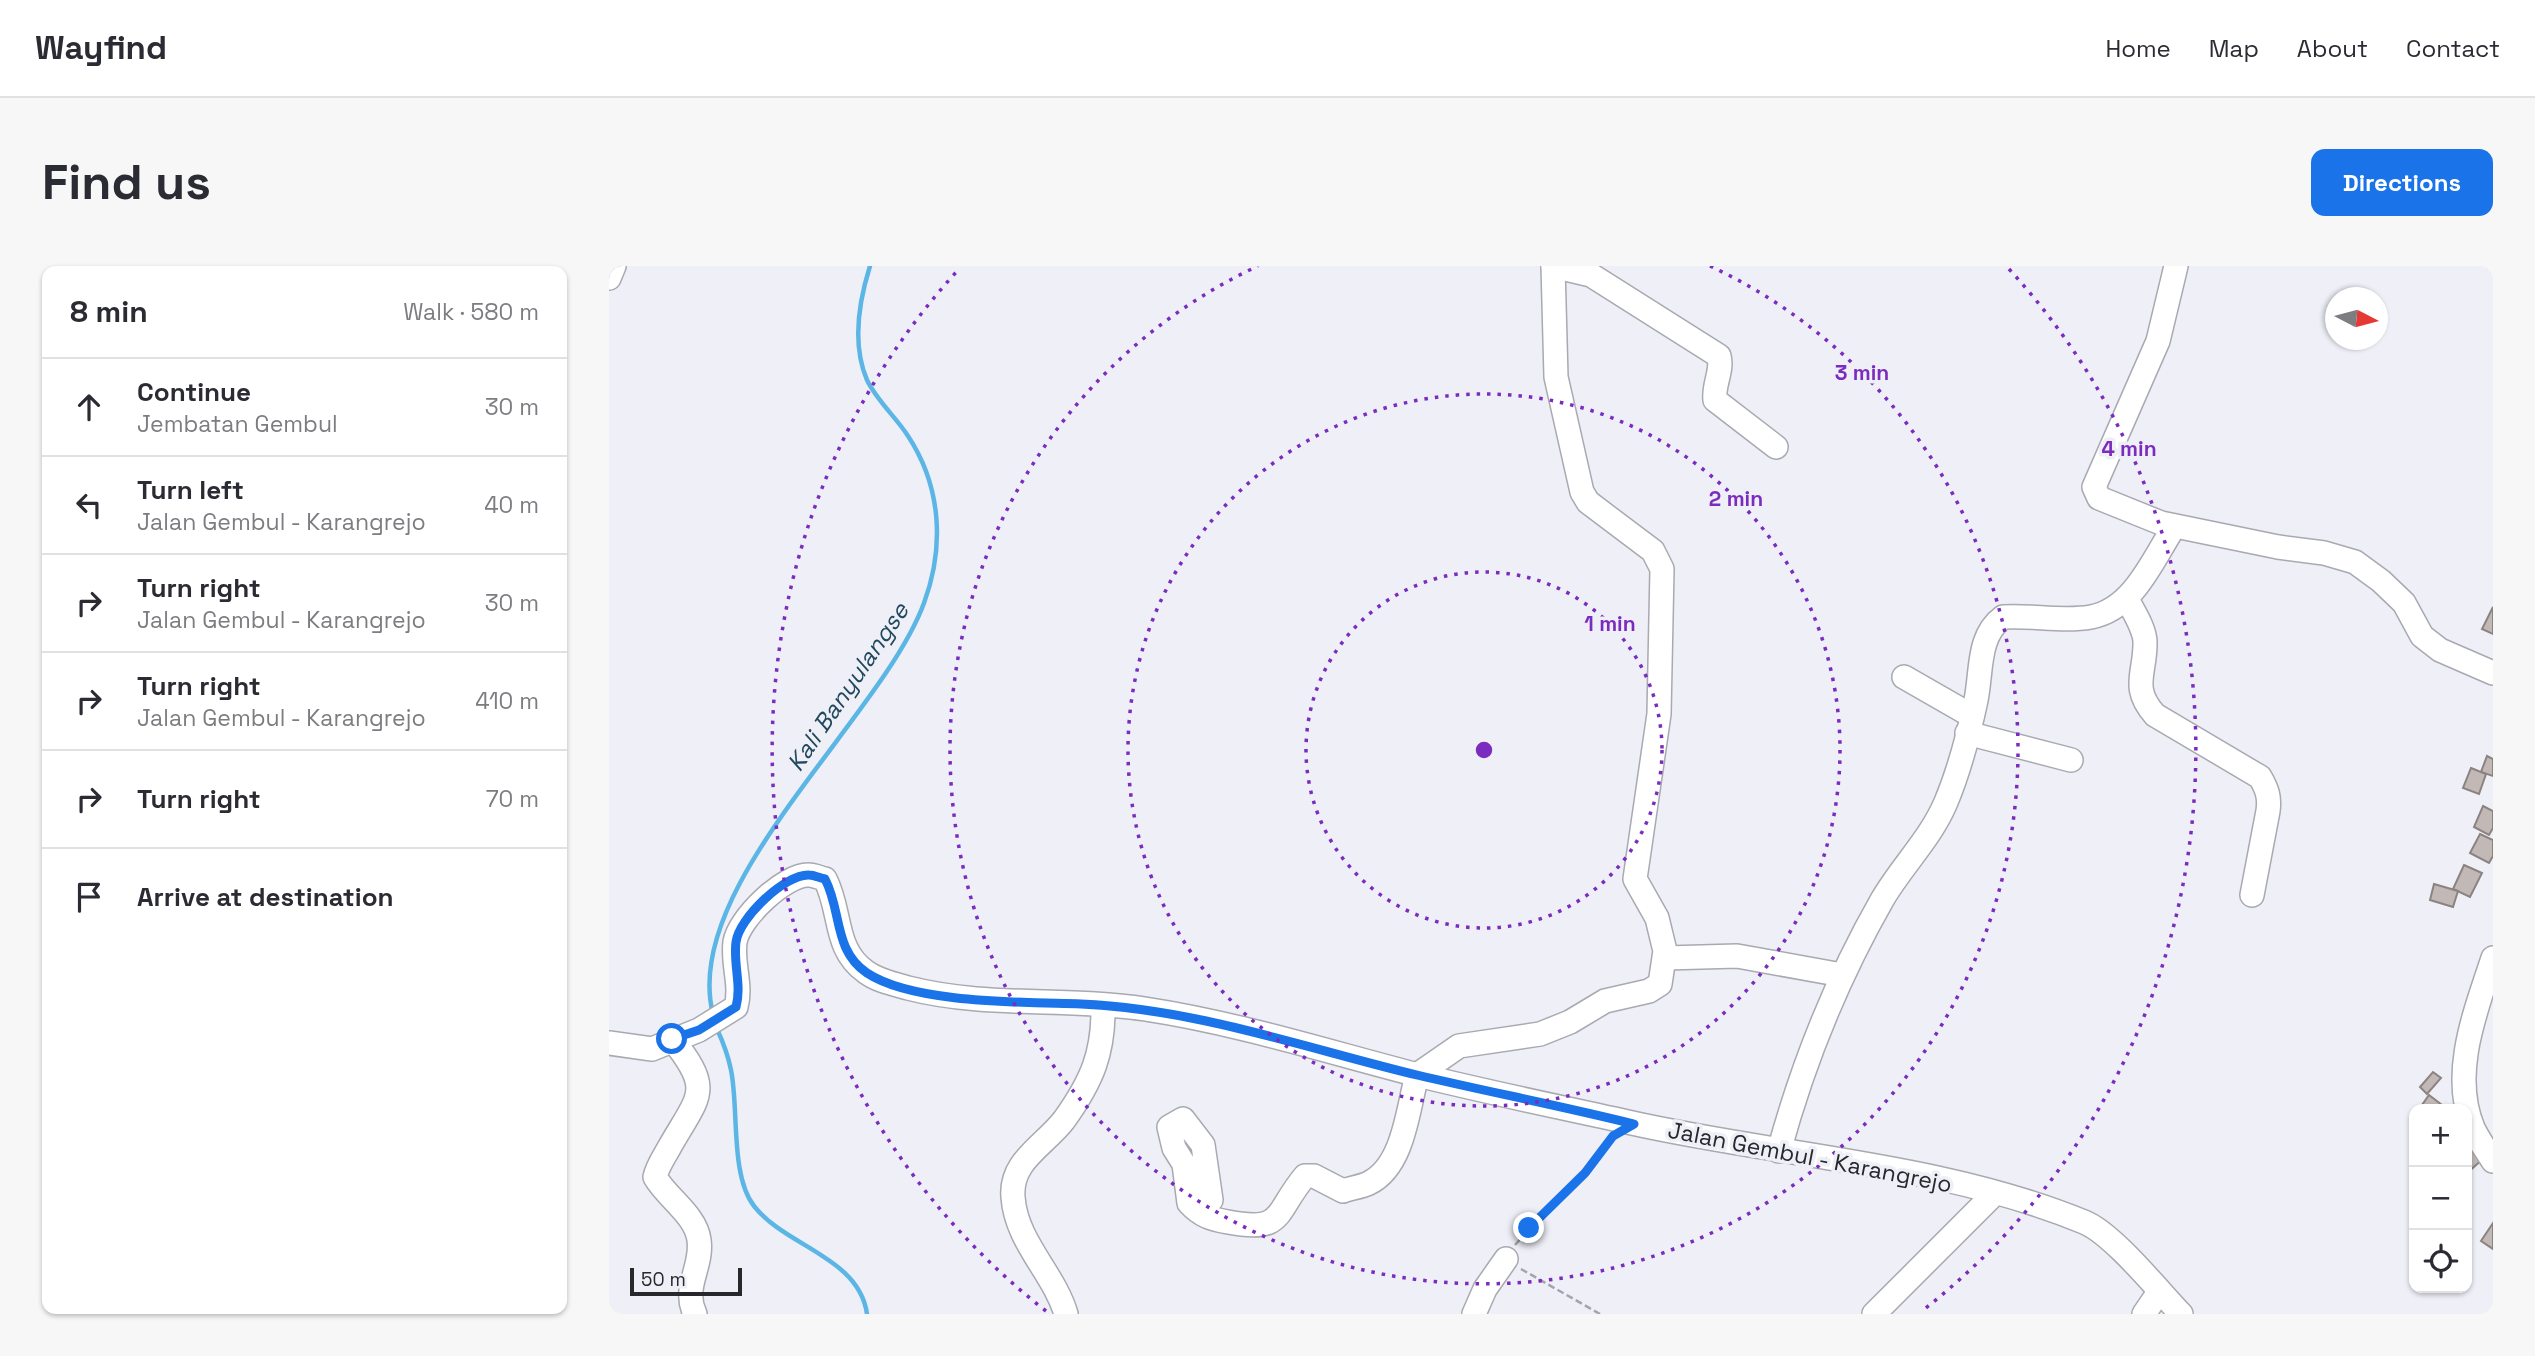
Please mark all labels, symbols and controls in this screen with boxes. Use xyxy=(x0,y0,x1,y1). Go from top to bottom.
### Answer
text: Wayfind xyxy=(35,27,167,69)
text: Home xyxy=(2105,33,2171,64)
text: Map xyxy=(2209,33,2259,64)
text: About xyxy=(2297,33,2368,64)
text: Contact xyxy=(2406,33,2500,64)
button: Directions xyxy=(2311,149,2493,216)
text: Find us xyxy=(42,151,211,213)
north arrow xyxy=(2325,287,2388,350)
text: 8 min xyxy=(70,292,148,331)
text: Walk · 580 m xyxy=(403,297,539,327)
text: 3 min xyxy=(1835,359,1889,386)
text: Continue xyxy=(137,375,251,409)
icon: ahead xyxy=(70,388,108,426)
text: 30 m xyxy=(485,392,539,422)
text: Jembatan Gembul xyxy=(137,409,338,439)
text: 4 min xyxy=(2101,435,2157,462)
text: Turn left xyxy=(137,473,244,507)
text: 2 min xyxy=(1709,485,1763,512)
icon: left xyxy=(70,486,108,524)
text: 40 m xyxy=(484,490,539,520)
text: Jalan Gembul - Karangrejo xyxy=(137,507,426,537)
text: Turn right xyxy=(137,571,261,605)
icon: right xyxy=(70,584,108,622)
text: 30 m xyxy=(485,588,539,618)
water label: Kali Banyulangse xyxy=(780,596,916,777)
text: Jalan Gembul - Karangrejo xyxy=(137,605,426,635)
text: 1 min xyxy=(1584,610,1636,637)
text: Turn right xyxy=(137,669,261,703)
icon: right xyxy=(70,682,108,720)
text: 410 m xyxy=(475,686,539,716)
text: Jalan Gembul - Karangrejo xyxy=(137,703,426,733)
centre of rings xyxy=(1472,738,1496,762)
icon: right xyxy=(70,780,108,818)
text: Turn right xyxy=(137,782,261,816)
text: 70 m xyxy=(486,784,539,814)
icon: arrive xyxy=(70,878,108,916)
text: Arrive at destination xyxy=(137,880,394,914)
route start xyxy=(656,1023,687,1054)
map controls xyxy=(2409,1104,2472,1293)
button: + xyxy=(2409,1104,2472,1167)
street label: Jalan Gembul - Karangrejo xyxy=(1665,1115,1955,1199)
button: − xyxy=(2409,1167,2472,1230)
route end xyxy=(1513,1212,1544,1243)
button: locate xyxy=(2409,1230,2472,1293)
scale bar xyxy=(630,1265,742,1297)
text: 50 m xyxy=(641,1267,686,1292)

